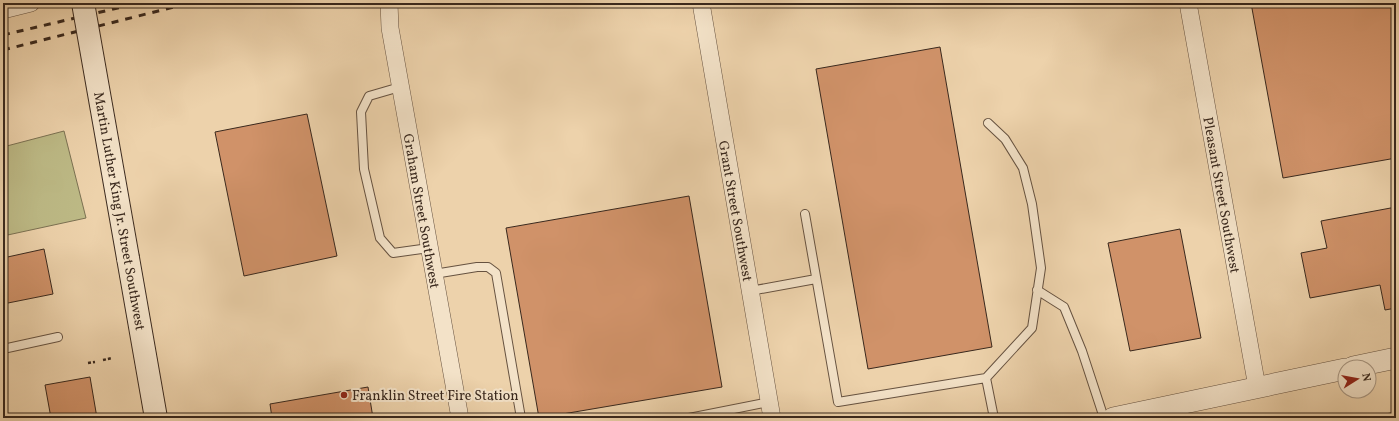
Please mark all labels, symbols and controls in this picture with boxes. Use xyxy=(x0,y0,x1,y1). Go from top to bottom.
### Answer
street label: Martin Luther King Jr. Street Southwest xyxy=(88,90,149,332)
street label: Pleasant Street Southwest xyxy=(1197,116,1244,275)
street label: Graham Street Southwest xyxy=(398,132,444,290)
street label: Grant Street Southwest xyxy=(713,139,756,283)
north arrow xyxy=(1337,359,1377,399)
text: N xyxy=(1357,372,1373,383)
place label: Franklin Street Fire Station xyxy=(352,387,519,406)
marker: Franklin Street Fire Station xyxy=(339,390,349,400)

